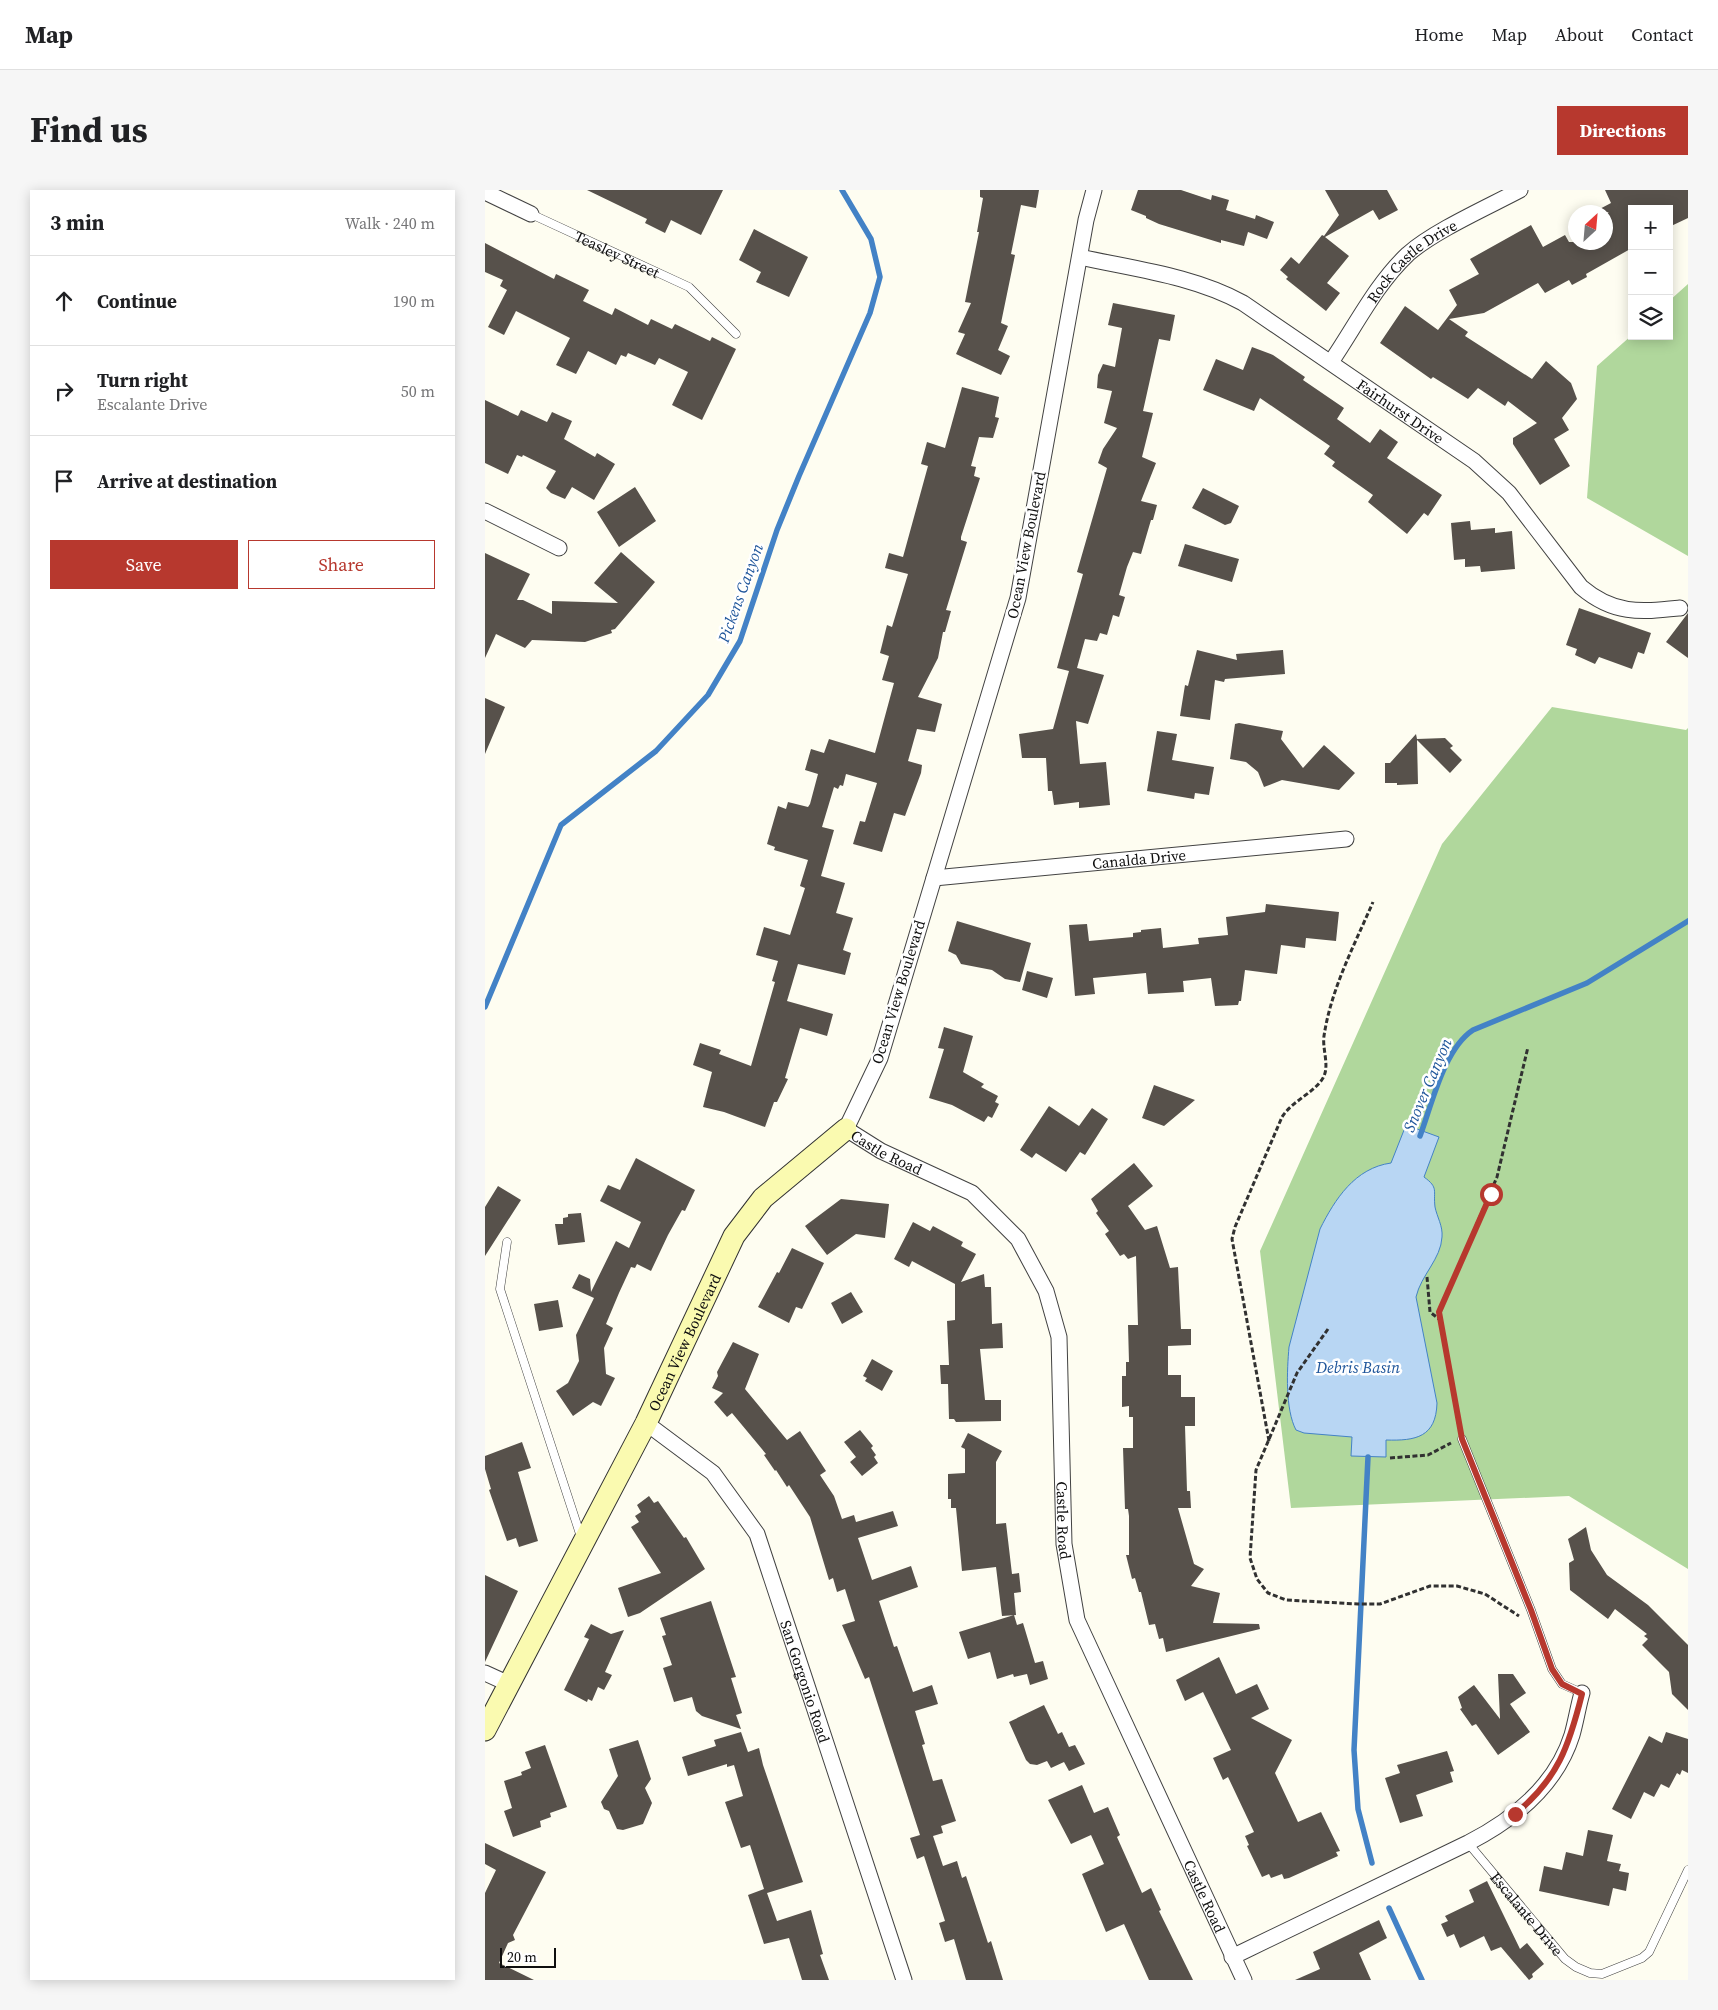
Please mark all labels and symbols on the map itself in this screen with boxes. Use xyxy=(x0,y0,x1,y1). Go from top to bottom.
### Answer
north arrow xyxy=(1568,205,1613,250)
street label: Rock Castle Drive xyxy=(1361,214,1461,307)
street label: Teasley Street xyxy=(571,225,663,283)
street label: Fairhurst Drive xyxy=(1353,374,1449,448)
street label: Ocean View Boulevard xyxy=(1001,469,1051,620)
water label: Pickens Canyon xyxy=(712,541,768,646)
street label: Canalda Drive xyxy=(1091,844,1187,873)
street label: Ocean View Boulevard xyxy=(866,917,930,1067)
water label: Snover Canyon xyxy=(1397,1035,1457,1135)
street label: Castle Road xyxy=(847,1124,926,1179)
route start xyxy=(1480,1183,1503,1206)
street label: Ocean View Boulevard xyxy=(643,1270,726,1414)
water label: Debris Basin xyxy=(1315,1356,1400,1378)
street label: Castle Road xyxy=(1052,1481,1077,1561)
street label: San Gorgonio Road xyxy=(776,1617,836,1746)
route end xyxy=(1504,1803,1527,1826)
street label: Castle Road xyxy=(1179,1856,1231,1936)
street label: Escalante Drive xyxy=(1486,1867,1569,1960)
scale bar xyxy=(500,1945,556,1968)

